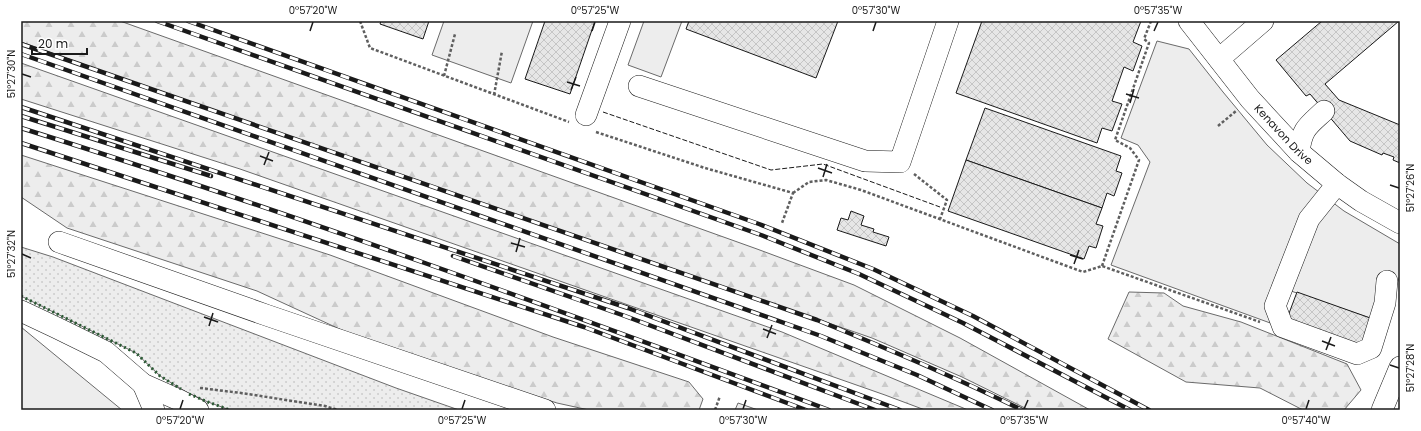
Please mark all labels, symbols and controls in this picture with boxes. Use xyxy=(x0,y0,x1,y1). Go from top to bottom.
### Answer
text: 0°57'20"W xyxy=(289,3,337,18)
text: 0°57'25"W xyxy=(571,3,619,18)
text: 0°57'30"W xyxy=(852,3,901,18)
text: 0°57'35"W xyxy=(1134,3,1183,18)
scale bar xyxy=(32,30,87,56)
text: 20 m xyxy=(38,35,68,52)
text: 51°27'30"N xyxy=(4,50,19,98)
street label: Kenavon Drive xyxy=(1251,101,1317,169)
text: 51°27'26"N xyxy=(1403,164,1418,212)
text: 51°27'32"N xyxy=(4,230,19,278)
text: 51°27'28"N xyxy=(1403,344,1418,392)
text: 0°57'20"W xyxy=(156,413,204,428)
text: 0°57'25"W xyxy=(438,413,486,428)
text: 0°57'30"W xyxy=(719,413,768,428)
text: 0°57'35"W xyxy=(1000,413,1049,428)
text: 0°57'40"W xyxy=(1282,413,1331,428)

